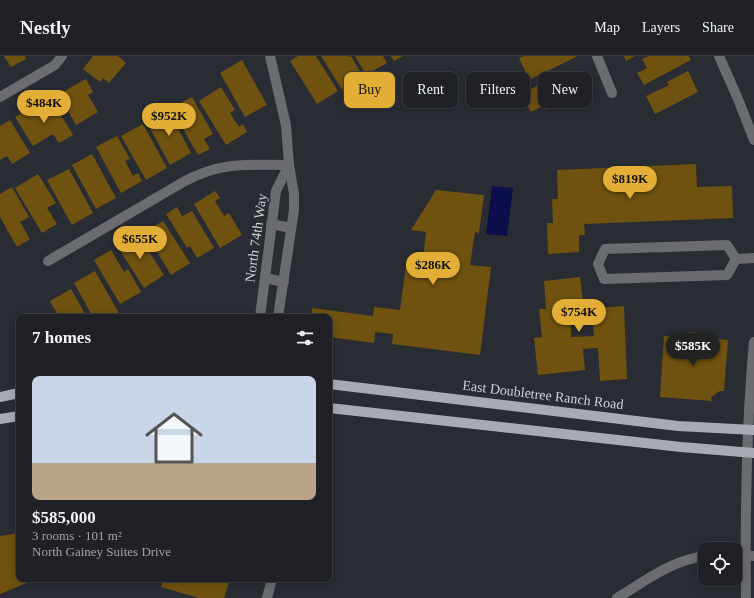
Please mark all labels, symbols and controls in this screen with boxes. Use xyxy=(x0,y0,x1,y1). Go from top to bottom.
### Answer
text: Nestly xyxy=(20,17,71,38)
text: Map xyxy=(594,20,620,35)
text: Layers xyxy=(642,20,680,35)
text: Share xyxy=(702,20,734,35)
chip: Buy xyxy=(344,72,395,108)
chip: Rent xyxy=(403,72,458,108)
chip: Filters xyxy=(466,72,530,108)
chip: New xyxy=(538,72,592,108)
pin: $484K xyxy=(16,90,72,124)
text: $484K xyxy=(26,95,62,110)
pin: $952K xyxy=(141,103,197,137)
text: $952K xyxy=(151,108,187,123)
pin: $819K xyxy=(602,166,658,200)
text: $819K xyxy=(612,171,648,186)
street label: North 74th Way xyxy=(242,193,270,283)
pin: $655K xyxy=(112,226,168,260)
text: $655K xyxy=(122,231,158,246)
pin: $286K xyxy=(405,252,461,286)
text: $286K xyxy=(415,257,451,272)
pin: $754K xyxy=(551,299,607,333)
text: $754K xyxy=(561,304,597,319)
icon: filters xyxy=(294,327,316,349)
text: 7 homes xyxy=(32,328,91,347)
pin: $585K xyxy=(665,333,721,367)
text: $585K xyxy=(675,338,711,353)
street label: East Doubletree Ranch Road xyxy=(462,378,624,412)
icon: home xyxy=(138,402,210,474)
text: $585,000 xyxy=(32,508,96,527)
text: 3 rooms · 101 m² xyxy=(32,528,122,543)
map controls xyxy=(698,542,742,586)
button: locate xyxy=(698,542,742,586)
text: North Gainey Suites Drive xyxy=(32,544,171,559)

